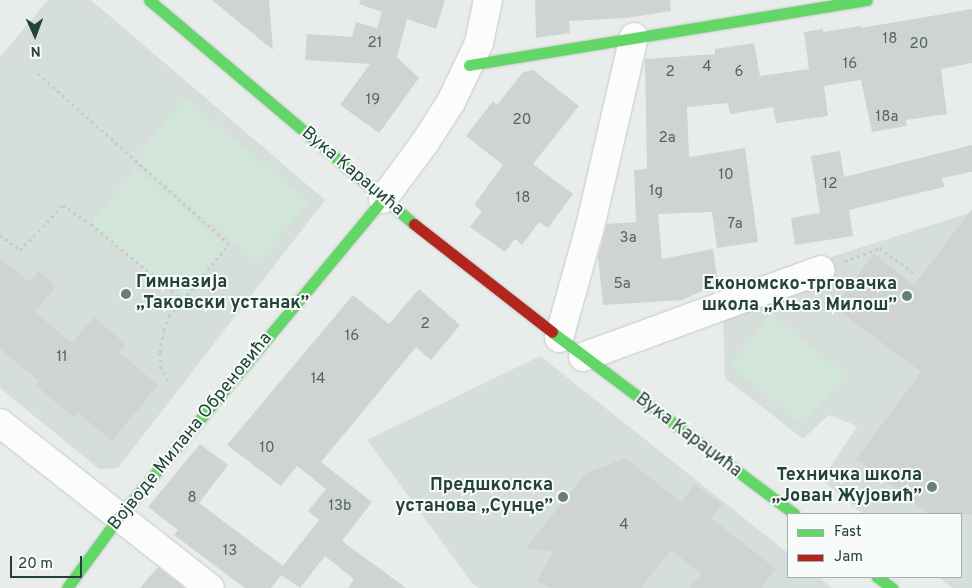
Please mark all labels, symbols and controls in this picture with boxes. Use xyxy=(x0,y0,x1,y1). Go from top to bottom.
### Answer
north arrow xyxy=(10,10,60,60)
house number: 18 xyxy=(883,31,897,49)
house number: 21 xyxy=(368,35,382,53)
house number: 20 xyxy=(910,36,928,54)
text: N xyxy=(30,42,41,59)
house number: 16 xyxy=(843,56,857,74)
house number: 4 xyxy=(702,59,712,77)
house number: 2 xyxy=(665,64,675,82)
house number: 6 xyxy=(735,64,743,82)
house number: 19 xyxy=(366,92,380,110)
house number: 18a xyxy=(876,109,898,127)
house number: 20 xyxy=(513,112,531,130)
street label: Вука Караџића xyxy=(296,123,408,221)
house number: 2a xyxy=(658,130,676,148)
house number: 10 xyxy=(718,167,734,185)
house number: 12 xyxy=(823,176,837,194)
house number: 1g xyxy=(649,183,663,201)
house number: 18 xyxy=(516,190,530,208)
house number: 7a xyxy=(727,216,743,234)
house number: 3a xyxy=(619,230,637,248)
place label: Гимназија „Таковски устанак” xyxy=(136,273,309,316)
place label: Економско-трговачка школа „Књаз Милош” xyxy=(702,275,897,318)
house number: 5a xyxy=(613,276,631,294)
marker: Гимназија „Таковски устанак” xyxy=(120,288,132,300)
marker: Економско-трговачка школа „Књаз Милош” xyxy=(901,290,913,302)
house number: 2 xyxy=(420,316,430,334)
house number: 16 xyxy=(345,328,359,346)
street label: Војводе Милана Обреновића xyxy=(105,329,277,535)
house number: 11 xyxy=(56,349,68,367)
house number: 14 xyxy=(311,371,325,389)
street label: Вука Караџића xyxy=(631,389,745,483)
house number: 10 xyxy=(259,440,275,458)
place label: Техничка школа „Јован Жујовић” xyxy=(771,466,922,508)
place label: Предшколска установа „Сунце” xyxy=(395,476,553,518)
marker: Техничка школа „Јован Жујовић” xyxy=(926,481,938,493)
house number: 8 xyxy=(187,490,197,508)
marker: Предшколска установа „Сунце” xyxy=(557,491,569,503)
house number: 13b xyxy=(328,498,352,516)
legend xyxy=(787,513,962,578)
house number: 4 xyxy=(619,517,629,535)
text: Fast xyxy=(834,523,862,542)
house number: 13 xyxy=(223,543,237,561)
scale bar xyxy=(12,546,85,578)
text: Jam xyxy=(834,548,863,567)
text: 20 m xyxy=(18,555,53,574)

